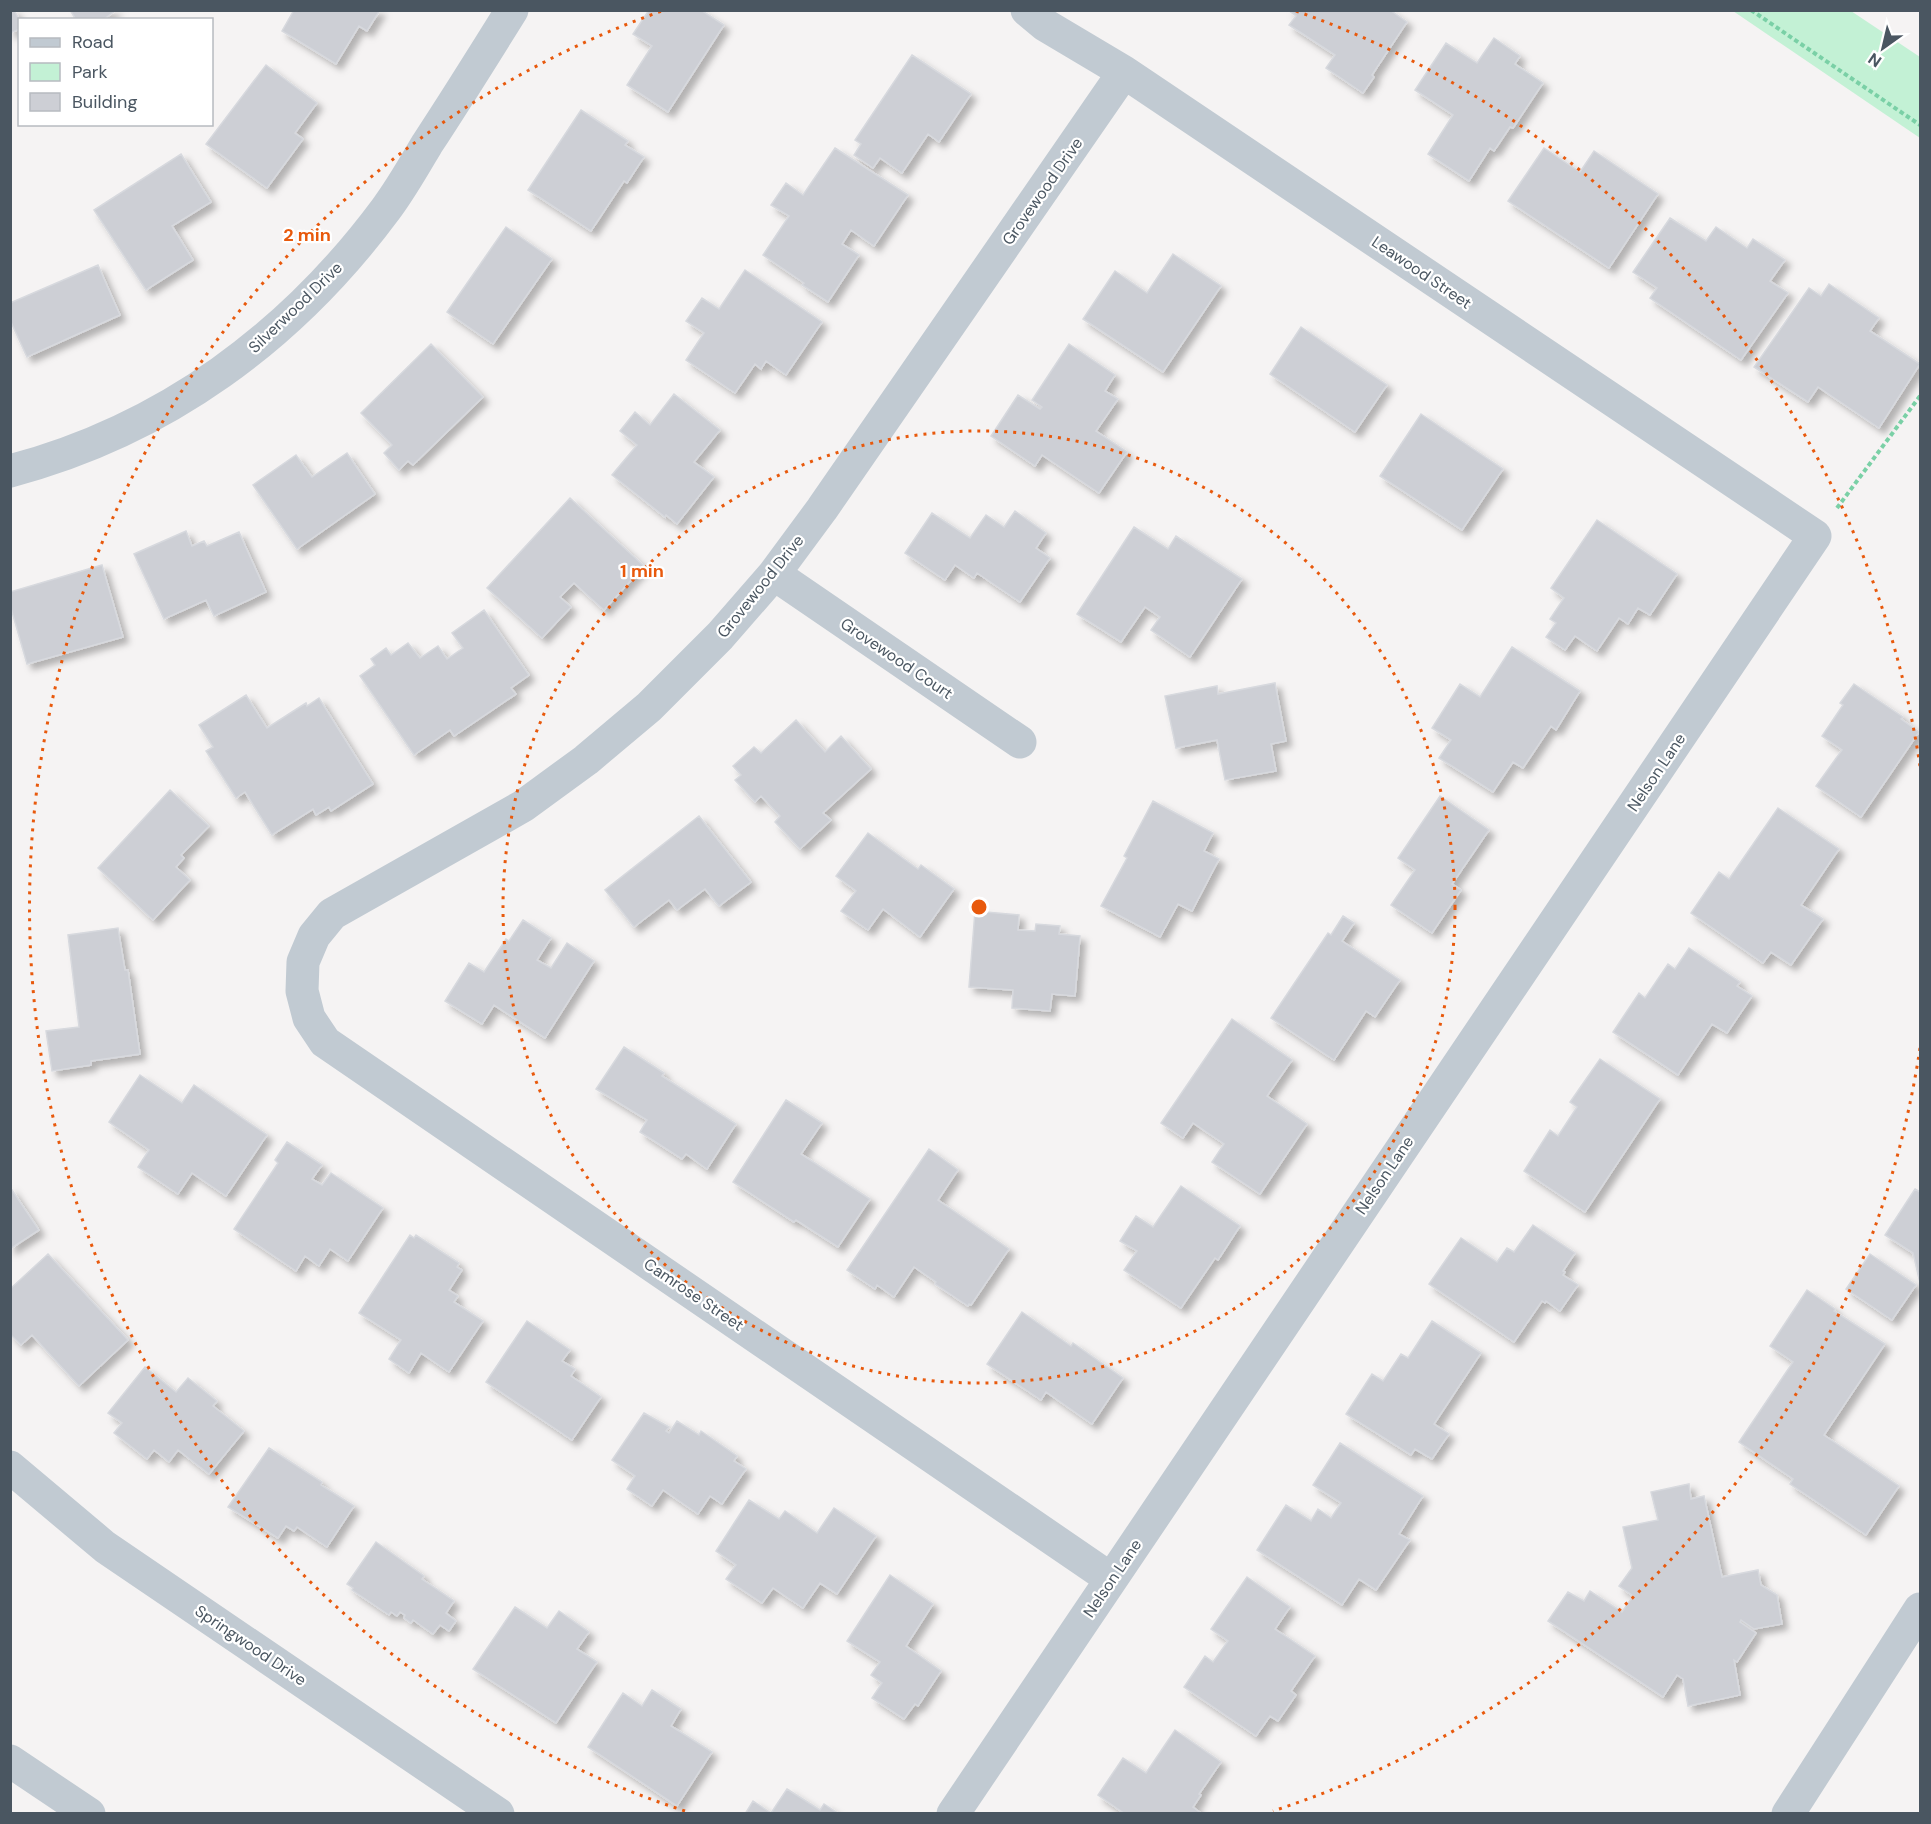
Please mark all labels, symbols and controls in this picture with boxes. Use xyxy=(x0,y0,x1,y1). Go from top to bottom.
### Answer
legend xyxy=(18,18,213,126)
north arrow xyxy=(1853,18,1913,78)
text: Road xyxy=(72,30,114,54)
text: N xyxy=(1864,48,1886,72)
text: Park xyxy=(72,60,108,84)
text: Building xyxy=(72,90,137,114)
street label: Grovewood Drive xyxy=(997,133,1087,249)
text: 2 min xyxy=(283,223,331,247)
street label: Leawood Street xyxy=(1368,231,1476,314)
street label: Silverwood Drive xyxy=(244,257,347,358)
street label: Grovewood Drive xyxy=(712,530,808,642)
text: 1 min xyxy=(620,559,664,583)
street label: Grovewood Court xyxy=(836,613,957,704)
street label: Nelson Lane xyxy=(1623,729,1690,815)
centre of rings xyxy=(969,897,989,917)
street label: Nelson Lane xyxy=(1351,1132,1418,1218)
street label: Camrose Street xyxy=(640,1253,748,1336)
street label: Nelson Lane xyxy=(1079,1535,1146,1621)
street label: Springwood Drive xyxy=(191,1600,311,1691)

